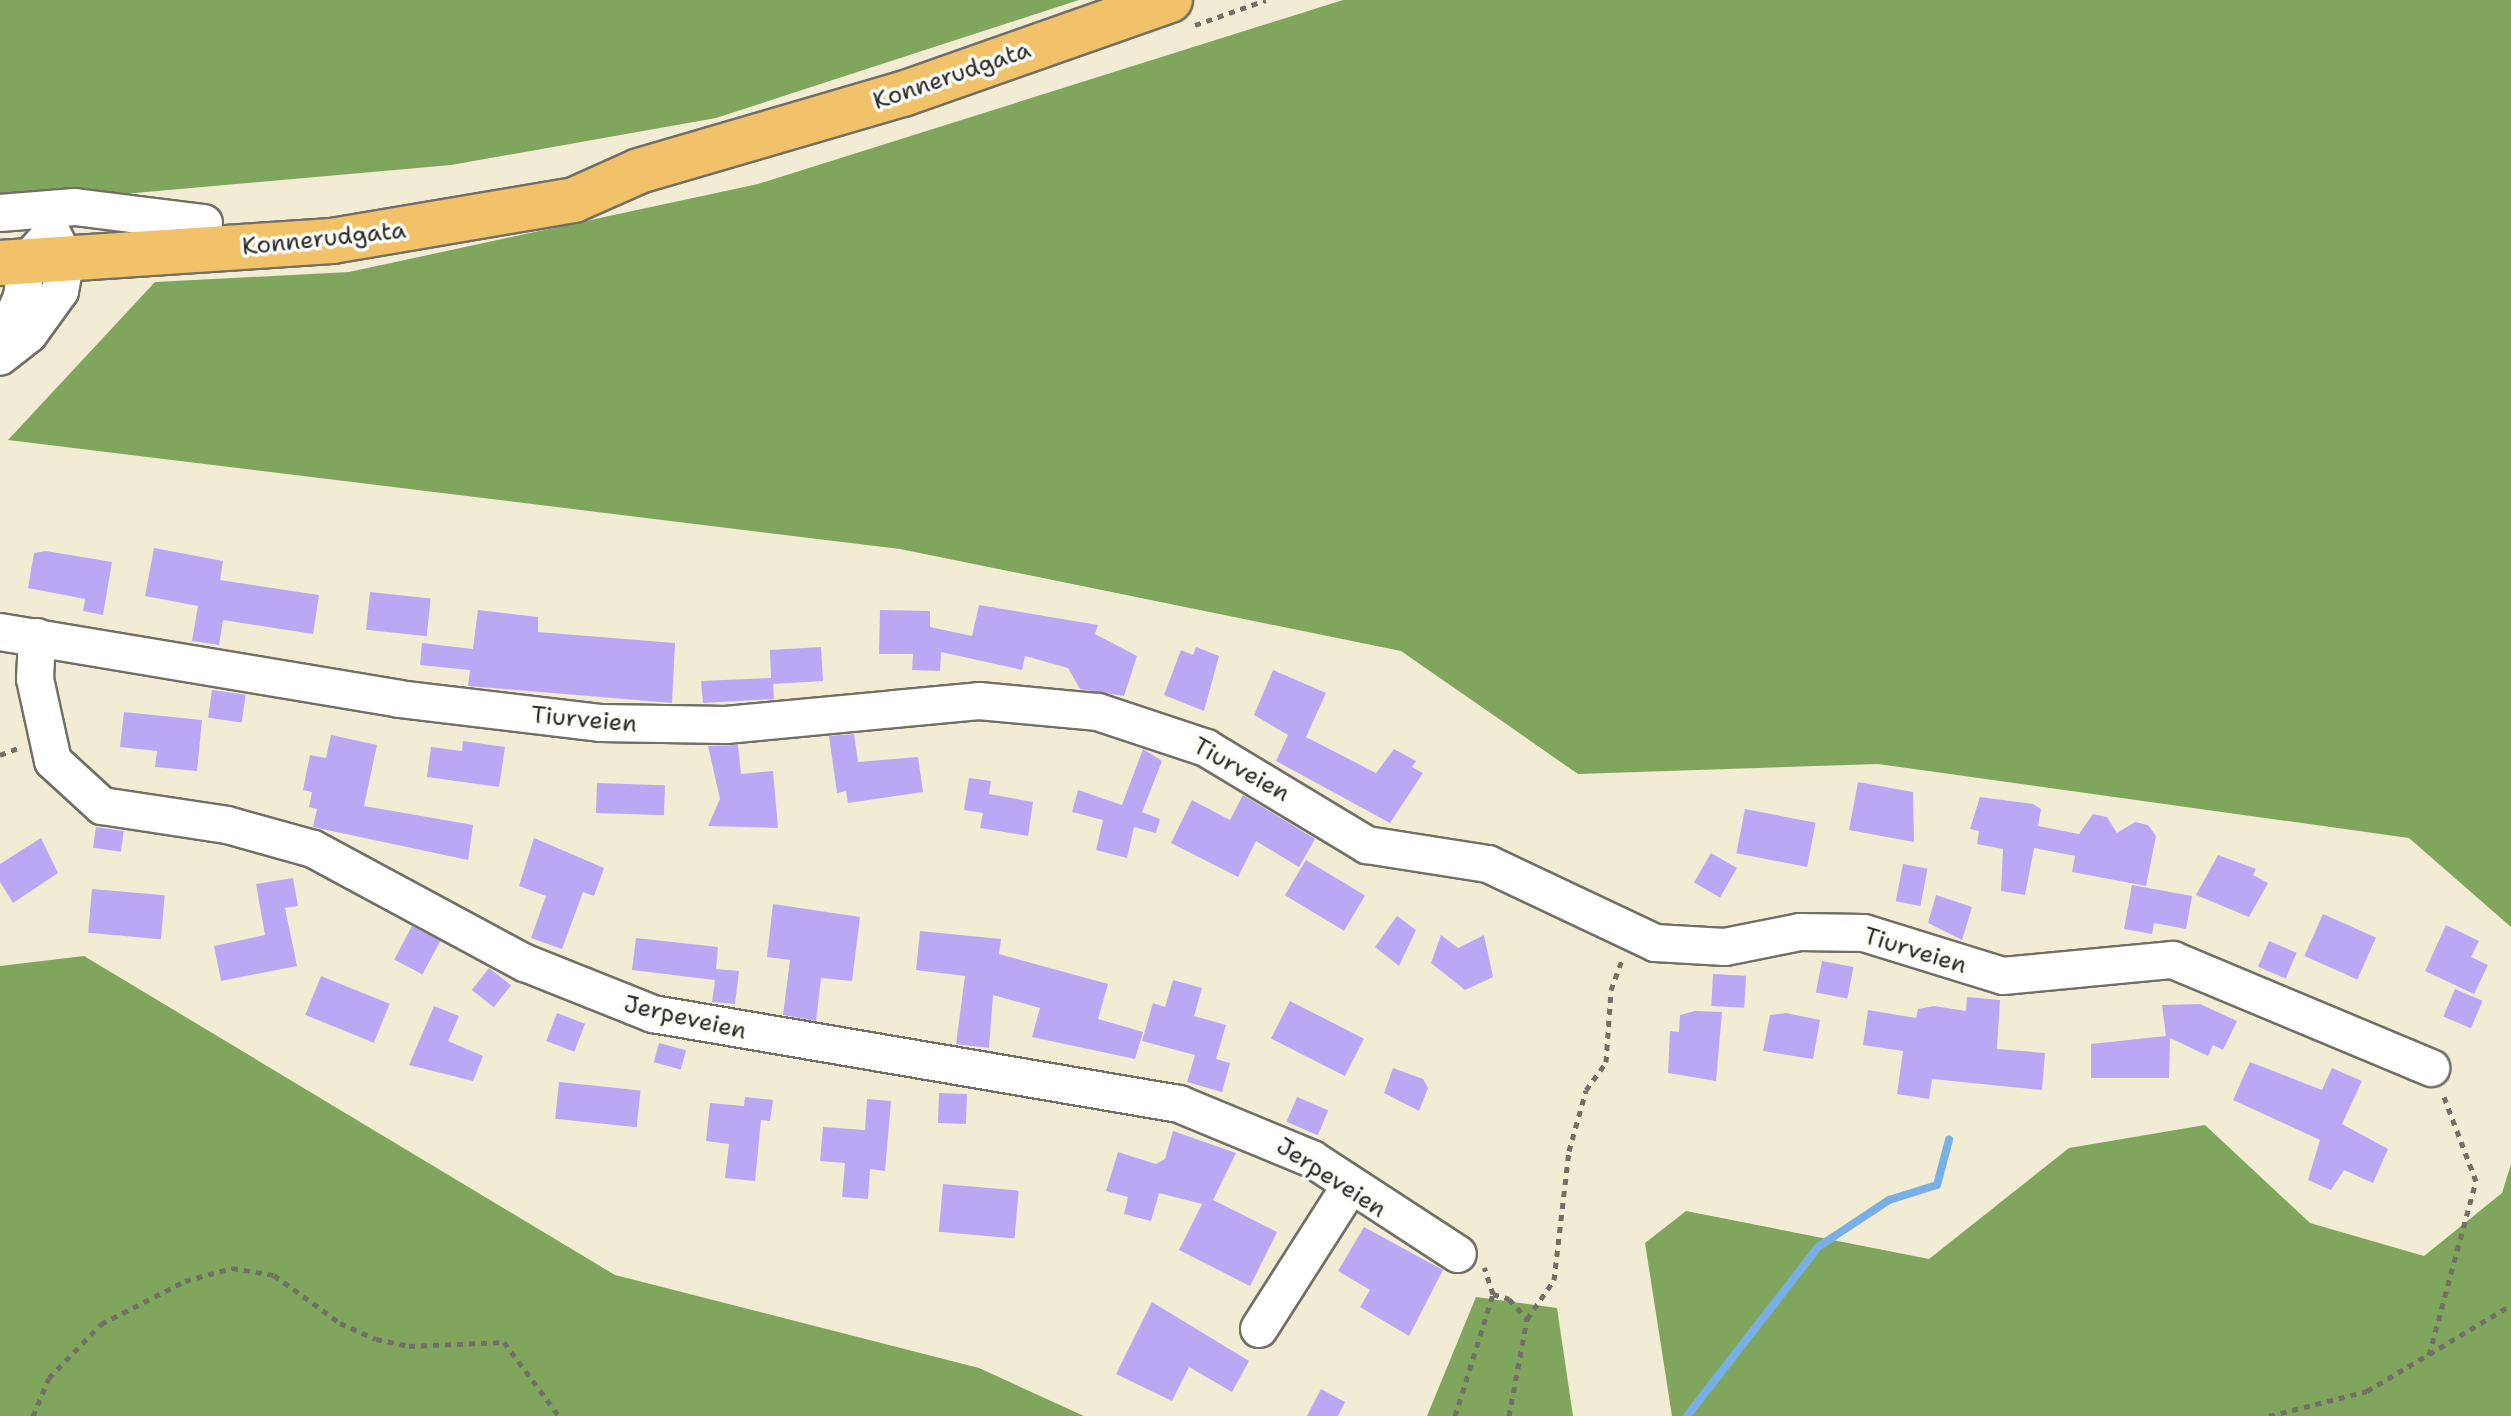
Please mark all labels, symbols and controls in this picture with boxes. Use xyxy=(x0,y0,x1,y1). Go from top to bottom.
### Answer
street label: Konnerudgata xyxy=(869,36,1035,116)
street label: Konnerudgata xyxy=(241,216,407,262)
street label: Tiurveien xyxy=(530,701,638,739)
street label: Tiurveien xyxy=(1188,732,1294,808)
street label: Tiurveien xyxy=(1860,922,1970,980)
street label: Jerpeveien xyxy=(621,990,749,1046)
street label: Jerpeveien xyxy=(1271,1132,1391,1224)

